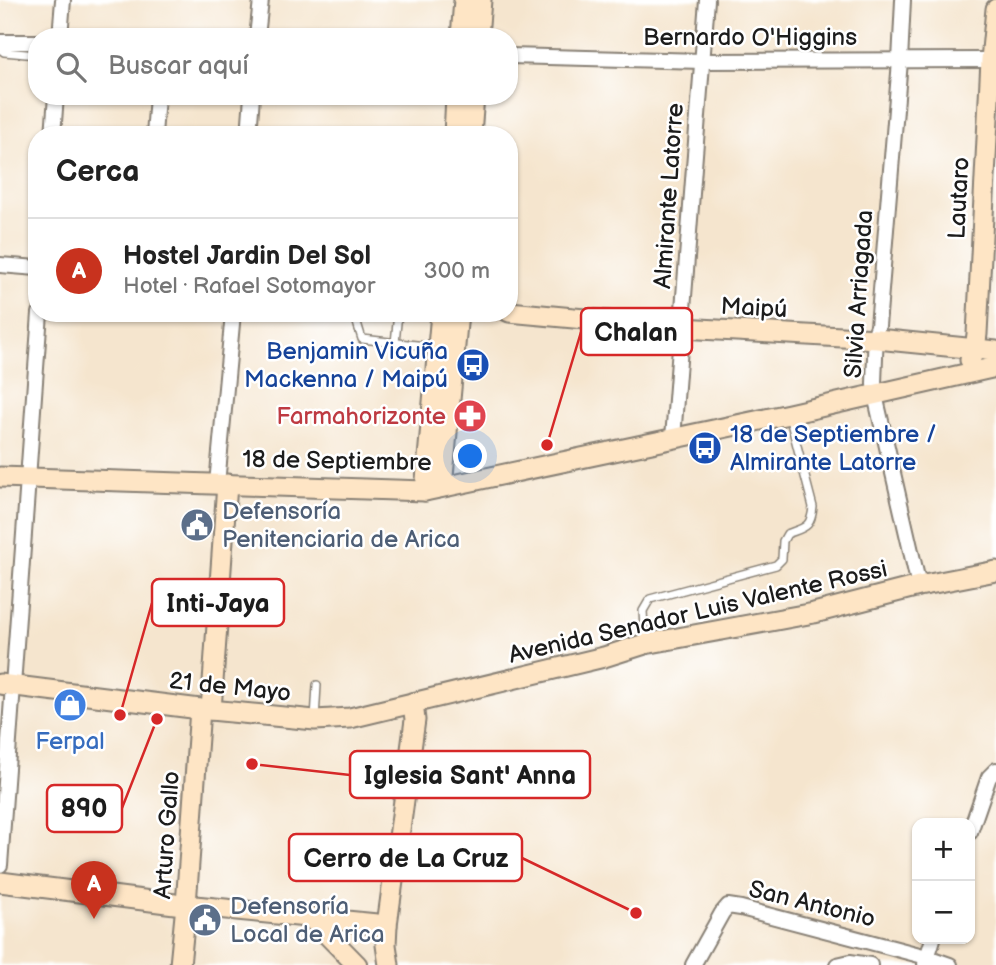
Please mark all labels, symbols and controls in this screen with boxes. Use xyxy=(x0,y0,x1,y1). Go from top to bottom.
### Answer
street label: Bernardo O'Higgins xyxy=(643,23,857,52)
search box xyxy=(28,28,518,105)
icon: search xyxy=(52,48,90,86)
text: Buscar aquí xyxy=(108,51,249,82)
street label: Almirante Latorre xyxy=(648,102,690,290)
text: Cerca xyxy=(56,154,139,190)
street label: Lautaro xyxy=(942,156,976,240)
street label: Silvia Arriagada xyxy=(839,209,879,379)
text: Hostel Jardin Del Sol xyxy=(123,241,371,272)
text: A xyxy=(72,257,86,285)
text: 300 m xyxy=(424,257,490,285)
text: Hotel · Rafael Sotomayor xyxy=(123,272,375,300)
street label: Maipú xyxy=(720,292,788,324)
callout: Chalan xyxy=(581,308,692,355)
text: Chalan xyxy=(594,318,678,349)
place label: Benjamin Vicuña Mackenna / Maipú xyxy=(244,337,448,394)
bus stop icon: Benjamin Vicuña Mackenna / Maipú xyxy=(454,346,492,384)
pharmacy icon: Farmahorizonte xyxy=(451,397,489,435)
place label: Farmahorizonte xyxy=(276,402,446,431)
place label: 18 de Septiembre / Almirante Latorre xyxy=(730,420,937,477)
bus stop icon: 18 de Septiembre / Almirante Latorre xyxy=(686,429,724,467)
your location xyxy=(453,439,487,473)
street label: 18 de Septiembre xyxy=(242,445,432,477)
place label: Defensoría Penitenciaria de Arica xyxy=(222,497,460,554)
public building icon: Defensoría Penitenciaria de Arica xyxy=(178,506,216,544)
street label: Avenida Senador Luis Valente Rossi xyxy=(506,554,890,670)
callout: Inti-Jaya xyxy=(152,579,284,626)
text: Inti-Jaya xyxy=(166,589,270,620)
street label: 21 de Mayo xyxy=(168,666,292,708)
shop icon: Ferpal xyxy=(51,686,89,724)
place label: Ferpal xyxy=(35,727,105,756)
callout: Iglesia Sant' Anna xyxy=(350,751,590,798)
text: Iglesia Sant' Anna xyxy=(364,761,576,792)
street label: Arturo Gallo xyxy=(148,770,186,900)
callout: 890 xyxy=(47,785,122,832)
text: 890 xyxy=(60,794,108,825)
map controls xyxy=(912,818,975,944)
button: + xyxy=(912,818,975,881)
callout: Cerro de La Cruz xyxy=(289,834,522,881)
text: Cerro de La Cruz xyxy=(303,844,509,875)
pin: A xyxy=(71,861,117,919)
street label: San Antonio xyxy=(746,874,878,934)
button: − xyxy=(912,881,975,944)
place label: Defensoría Local de Arica xyxy=(230,892,385,949)
public building icon: Defensoría Local de Arica xyxy=(186,901,224,939)

